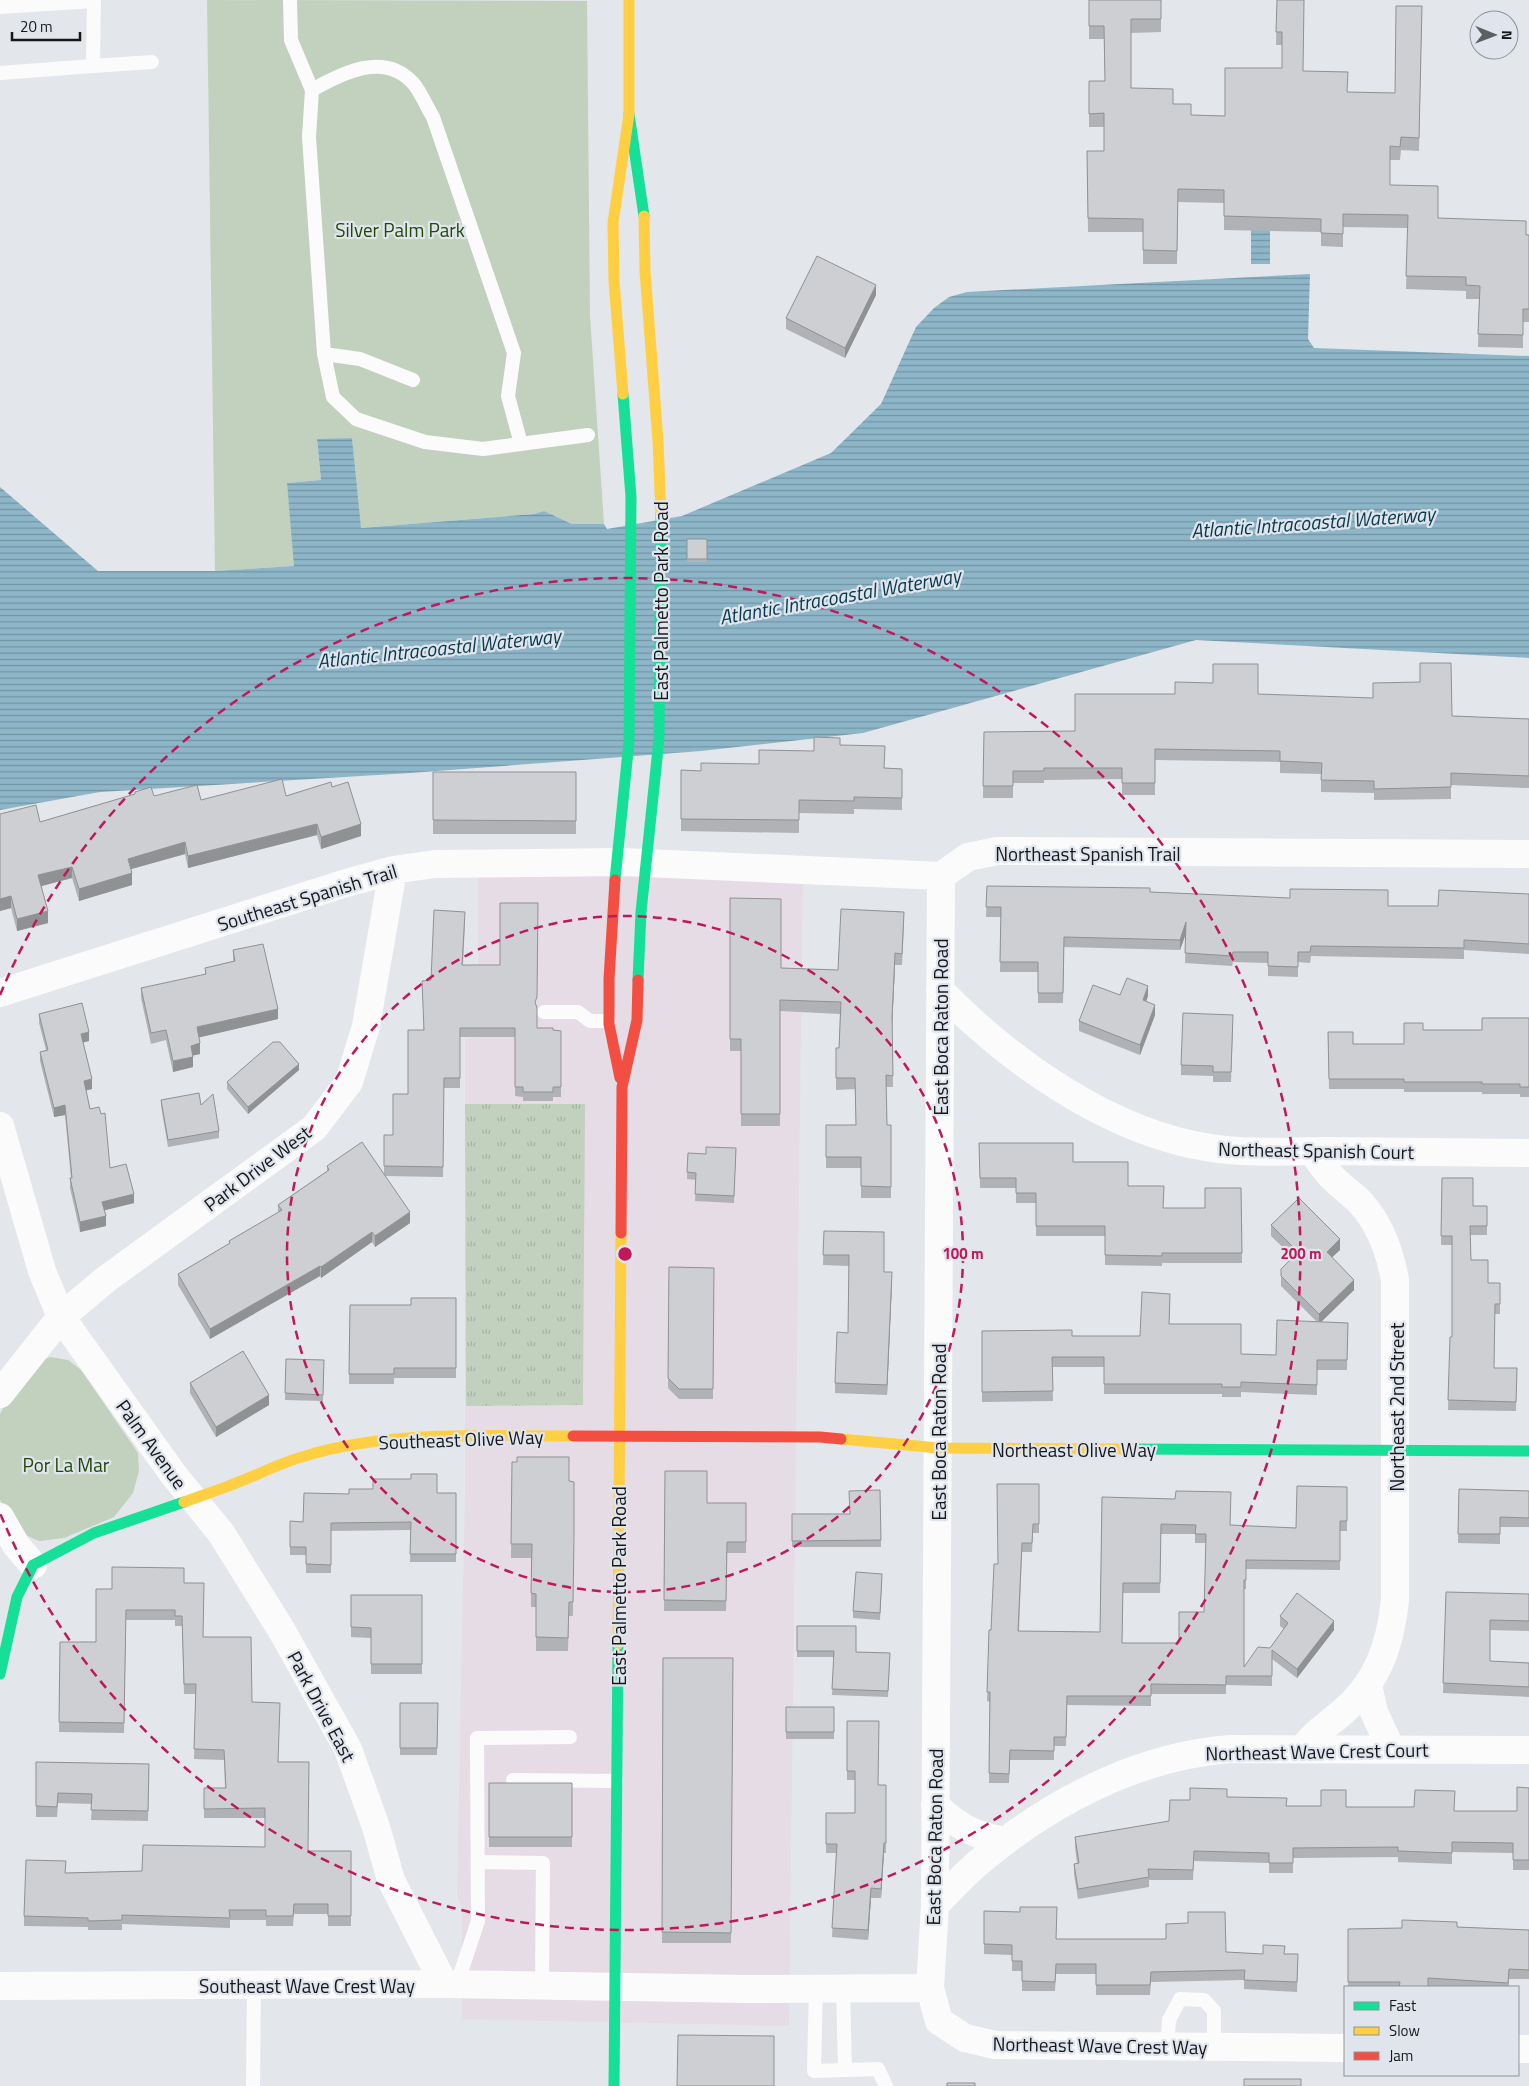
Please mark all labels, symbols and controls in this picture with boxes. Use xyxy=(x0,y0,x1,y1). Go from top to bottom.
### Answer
scale bar xyxy=(12,10,80,42)
north arrow xyxy=(1469,10,1519,60)
text: 20 m xyxy=(20,15,53,38)
text: N xyxy=(1497,30,1518,40)
park label: Silver Palm Park xyxy=(335,215,465,244)
water label: Atlantic Intracoastal Waterway xyxy=(1190,498,1438,546)
street label: East Palmetto Park Road xyxy=(646,501,675,701)
water label: Atlantic Intracoastal Waterway xyxy=(717,559,965,632)
water label: Atlantic Intracoastal Waterway xyxy=(316,620,564,676)
street label: Northeast Spanish Trail xyxy=(995,839,1181,868)
street label: Southeast Spanish Trail xyxy=(214,856,400,938)
street label: East Boca Raton Road xyxy=(926,939,955,1115)
street label: Park Drive West xyxy=(197,1118,317,1218)
street label: Northeast Spanish Court xyxy=(1218,1134,1415,1166)
text: 100 m xyxy=(942,1242,984,1265)
text: 200 m xyxy=(1280,1242,1322,1265)
centre of rings xyxy=(616,1245,634,1263)
street label: Northeast 2nd Street xyxy=(1382,1322,1411,1492)
street label: East Boca Raton Road xyxy=(924,1344,953,1520)
street label: Palm Avenue xyxy=(110,1393,194,1495)
street label: Southeast Olive Way xyxy=(378,1422,544,1456)
street label: Northeast Olive Way xyxy=(992,1435,1156,1464)
park label: Por La Mar xyxy=(23,1450,110,1479)
street label: East Palmetto Park Road xyxy=(604,1486,633,1686)
street label: Park Drive East xyxy=(281,1645,364,1767)
street label: Northeast Wave Crest Court xyxy=(1205,1735,1429,1767)
street label: East Boca Raton Road xyxy=(918,1748,950,1926)
street label: Southeast Wave Crest Way xyxy=(199,1971,415,2000)
legend xyxy=(1344,1986,1519,2076)
text: Fast xyxy=(1389,1994,1417,2017)
text: Slow xyxy=(1389,2019,1420,2042)
street label: Northeast Wave Crest Way xyxy=(992,2029,1208,2061)
text: Jam xyxy=(1389,2044,1413,2067)

